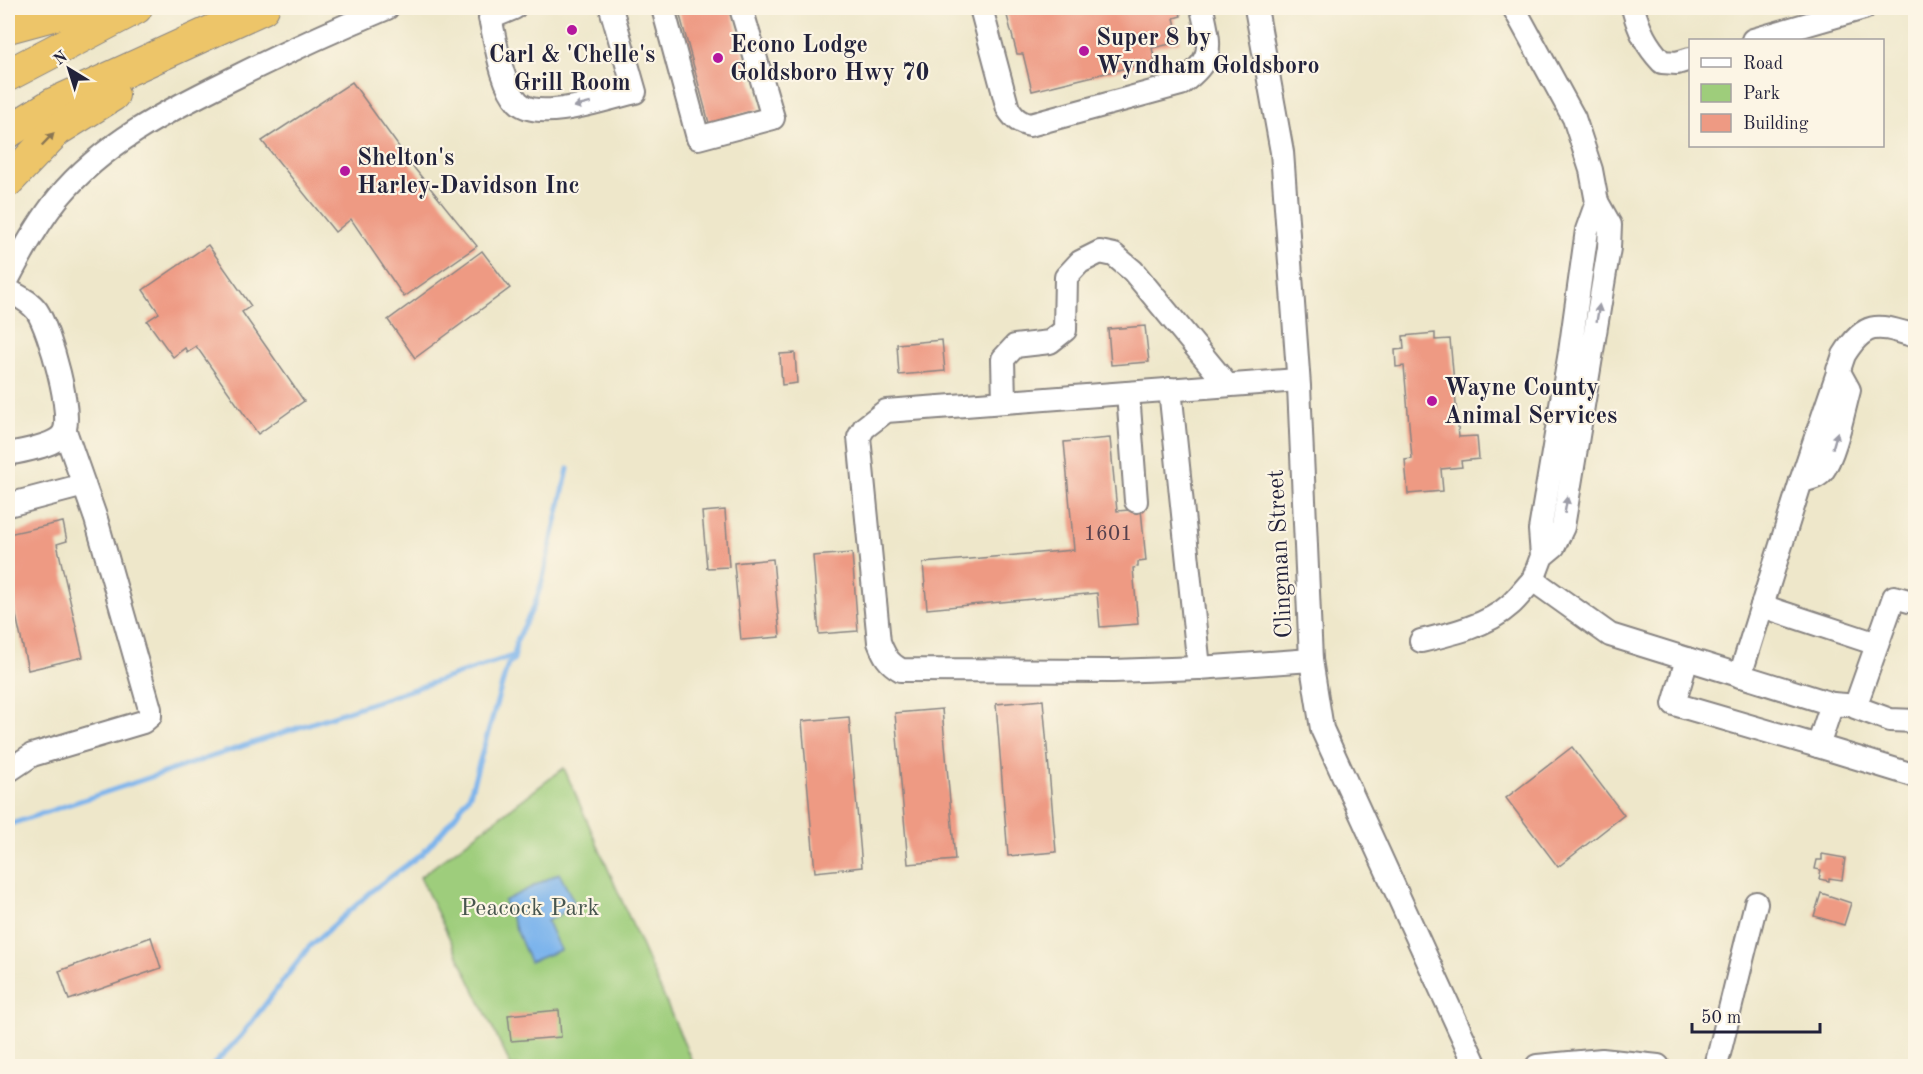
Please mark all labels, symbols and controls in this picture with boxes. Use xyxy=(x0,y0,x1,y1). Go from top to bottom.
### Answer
marker: Carl & 'Chelle's Grill Room xyxy=(565,23,579,37)
place label: Super 8 by Wyndham Goldsboro xyxy=(1096,27,1320,79)
place label: Econo Lodge Goldsboro Hwy 70 xyxy=(730,34,930,86)
north arrow xyxy=(39,39,99,99)
legend xyxy=(1689,39,1884,147)
place label: Carl & 'Chelle's Grill Room xyxy=(489,44,655,96)
marker: Super 8 by Wyndham Goldsboro xyxy=(1077,44,1091,58)
text: N xyxy=(51,48,71,69)
marker: Econo Lodge Goldsboro Hwy 70 xyxy=(711,51,725,65)
text: Road xyxy=(1743,55,1783,73)
text: Park xyxy=(1743,85,1780,103)
one-way arrow xyxy=(573,100,591,110)
text: Building xyxy=(1743,115,1809,133)
one-way arrow xyxy=(41,132,54,147)
place label: Shelton's Harley-Davidson Inc xyxy=(357,147,580,199)
marker: Shelton's Harley-Davidson Inc xyxy=(338,164,352,178)
one-way arrow xyxy=(1593,303,1602,322)
place label: Wayne County Animal Services xyxy=(1444,377,1617,429)
marker: Wayne County Animal Services xyxy=(1425,394,1439,408)
one-way arrow xyxy=(1831,431,1840,449)
street label: Clingman Street xyxy=(1265,469,1297,639)
one-way arrow xyxy=(1562,495,1571,514)
house number: 1601 xyxy=(1084,524,1132,545)
park label: Peacock Park xyxy=(460,897,600,921)
scale bar xyxy=(1692,996,1820,1034)
text: 50 m xyxy=(1701,1009,1741,1027)

